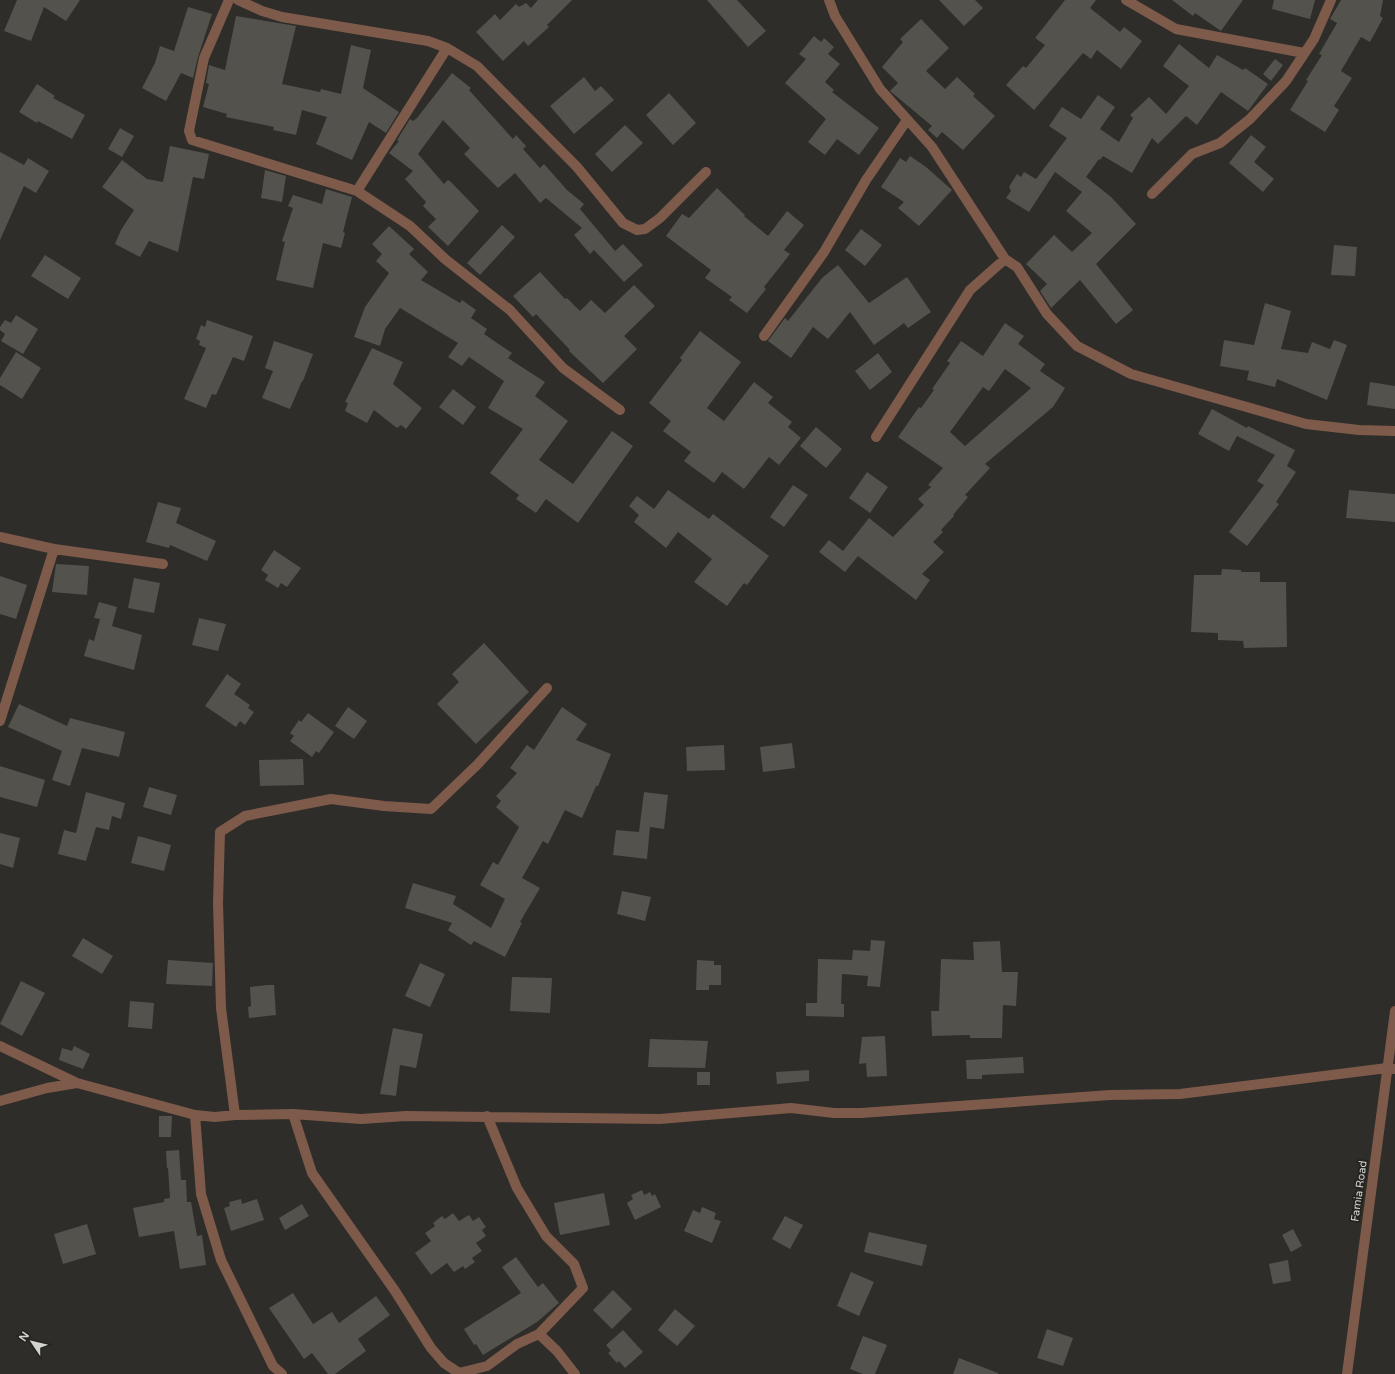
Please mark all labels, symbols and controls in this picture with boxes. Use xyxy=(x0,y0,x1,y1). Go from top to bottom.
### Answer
street label: Famia Road xyxy=(1348,1160,1370,1222)
north arrow xyxy=(12,1322,52,1362)
text: N xyxy=(16,1329,32,1344)

